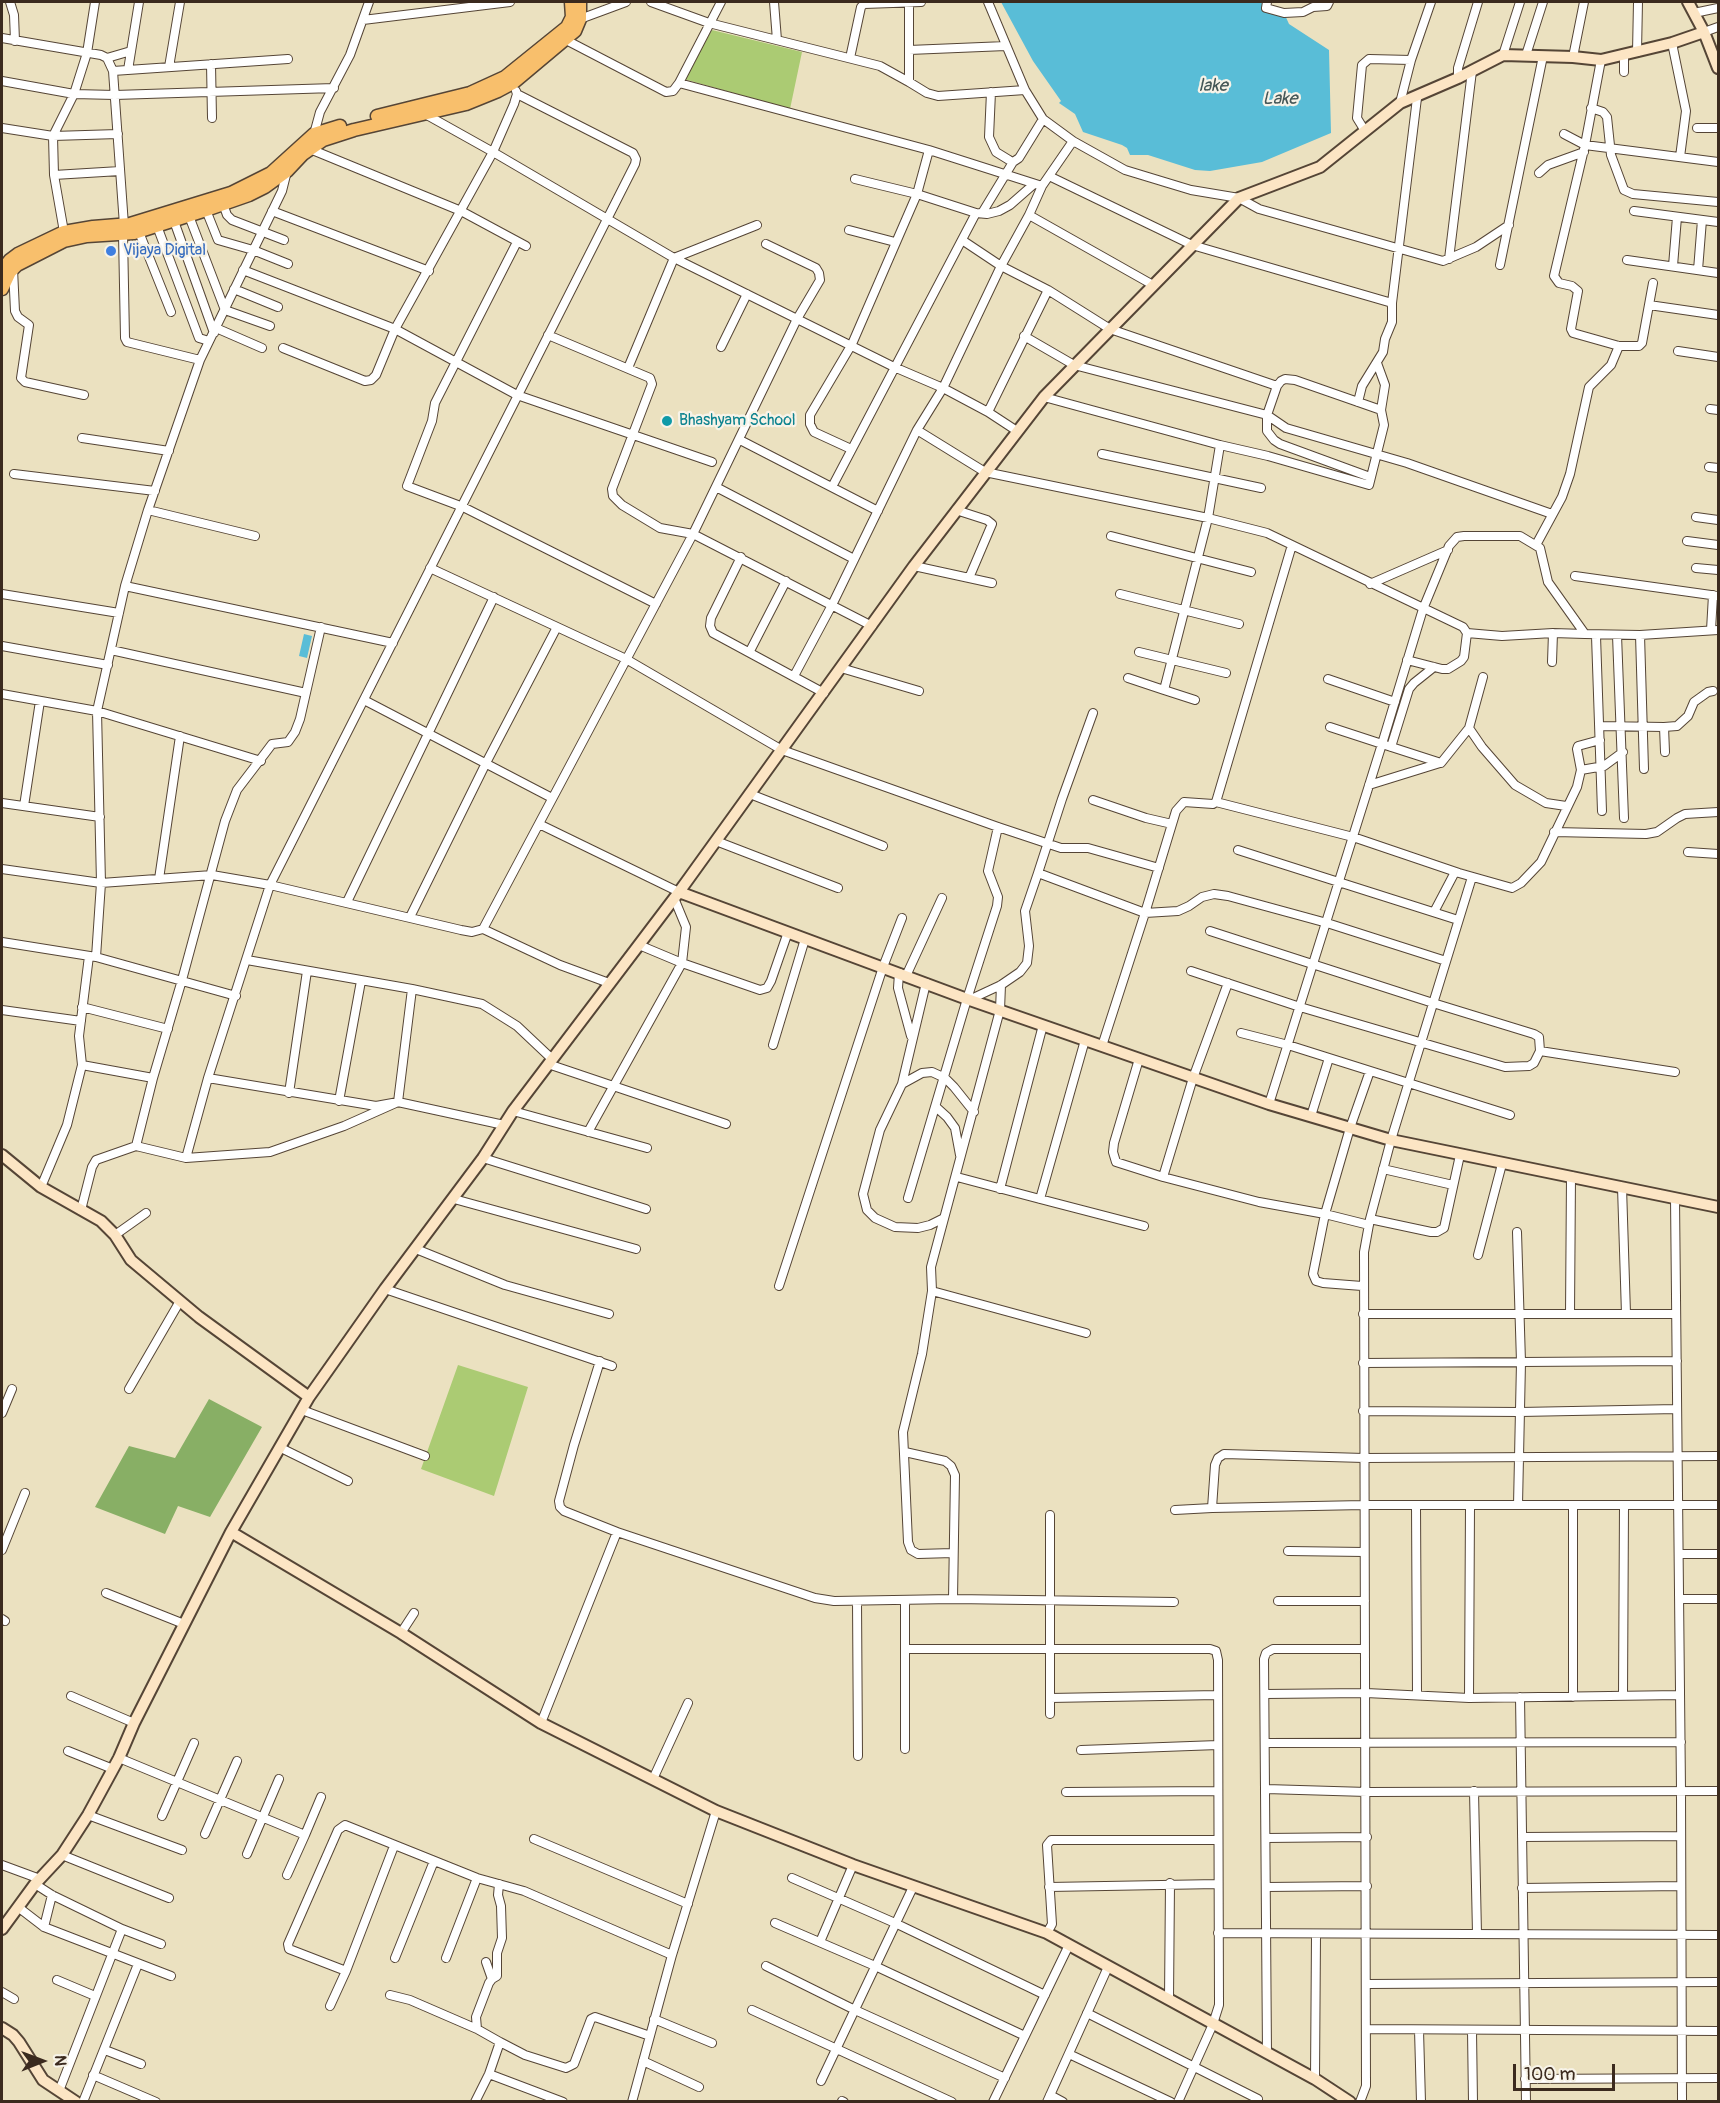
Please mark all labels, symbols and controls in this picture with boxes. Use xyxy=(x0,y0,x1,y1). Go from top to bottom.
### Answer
water label: lake xyxy=(1198,75,1228,97)
water label: Lake xyxy=(1263,88,1297,110)
place label: Vijaya Digital xyxy=(123,241,206,261)
marker: Vijaya Digital xyxy=(104,244,118,258)
place label: Bhashyam School xyxy=(679,411,796,431)
marker: Bhashyam School xyxy=(660,414,674,428)
north arrow xyxy=(12,2031,72,2091)
scale bar xyxy=(1516,2052,1618,2090)
text: N xyxy=(50,2055,70,2066)
text: 100 m xyxy=(1524,2063,1576,2086)

